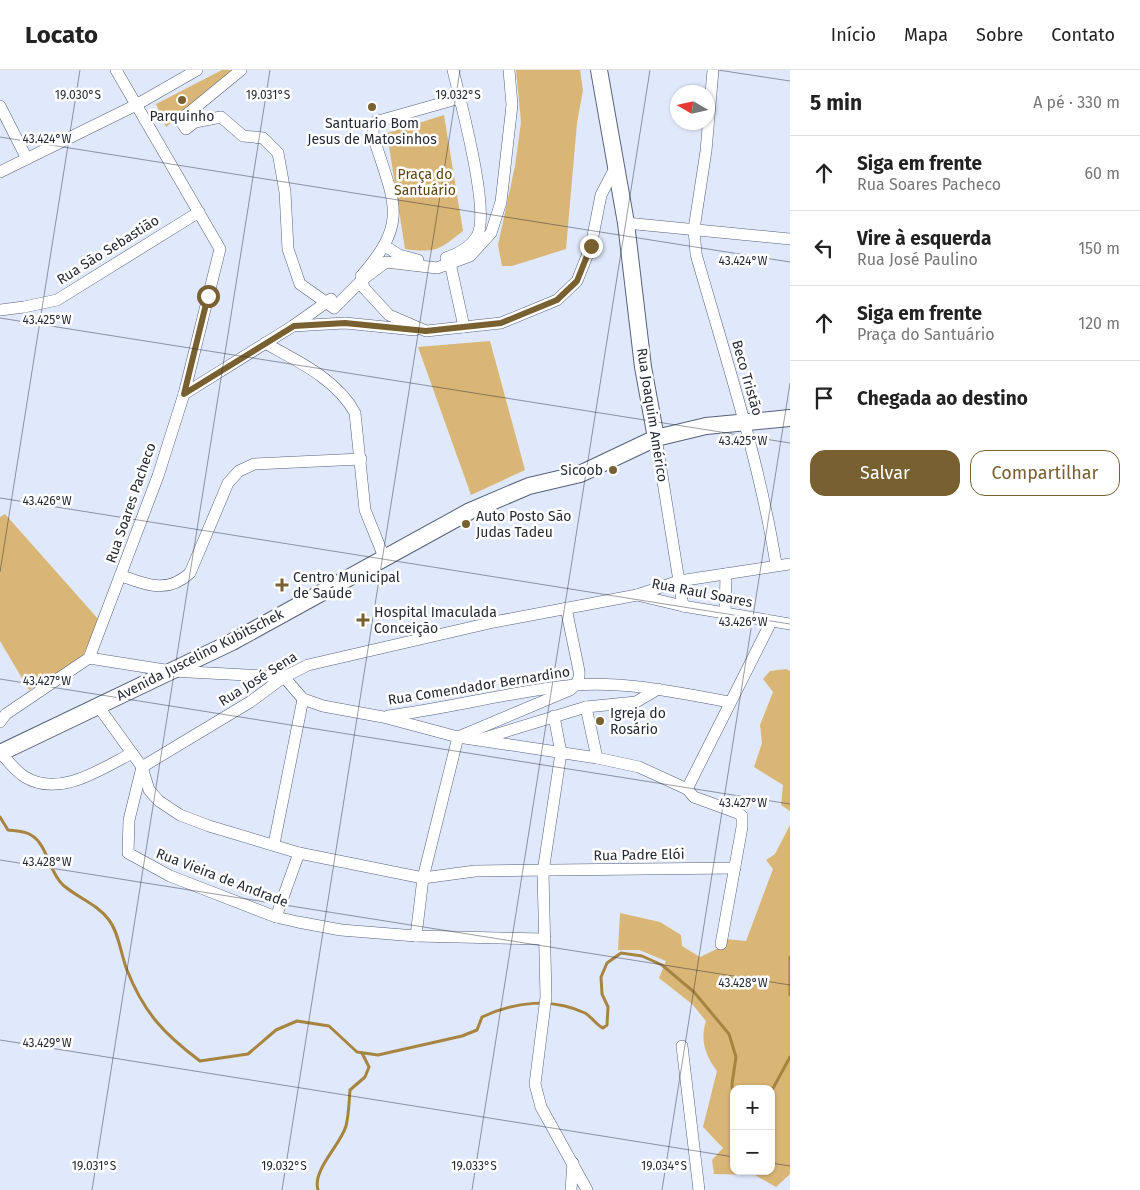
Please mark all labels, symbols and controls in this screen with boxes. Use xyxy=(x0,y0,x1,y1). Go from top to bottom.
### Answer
text: Locato xyxy=(25,21,98,49)
text: Início xyxy=(831,24,876,46)
text: Mapa xyxy=(904,24,948,46)
text: Sobre xyxy=(976,24,1023,46)
text: Contato xyxy=(1051,24,1115,46)
north arrow xyxy=(670,85,715,130)
text: 19.030°S xyxy=(55,88,102,102)
text: 19.031°S xyxy=(246,88,291,102)
text: 19.032°S xyxy=(435,88,481,102)
text: 5 min xyxy=(810,90,862,116)
text: A pé · 330 m xyxy=(1033,93,1120,112)
marker: Parquinho xyxy=(176,94,188,106)
marker: Santuario Bom Jesus de Matosinhos xyxy=(366,101,378,113)
place label: Parquinho xyxy=(149,108,215,125)
place label: Santuario Bom Jesus de Matosinhos xyxy=(307,115,437,148)
text: 43.424°W xyxy=(23,132,72,146)
text: Siga em frente xyxy=(857,152,982,175)
icon: ahead xyxy=(810,159,838,187)
text: 60 m xyxy=(1085,164,1120,183)
park label: Praça do Santuário xyxy=(394,166,456,199)
text: Rua Soares Pacheco xyxy=(857,175,1001,194)
street label: Rua São Sebastião xyxy=(54,212,162,288)
text: Vire à esquerda xyxy=(857,227,991,250)
icon: left xyxy=(810,234,838,262)
route end xyxy=(580,235,603,258)
text: 150 m xyxy=(1078,239,1120,258)
text: Rua José Paulino xyxy=(857,250,978,269)
text: 43.424°W xyxy=(719,254,768,268)
route start xyxy=(197,285,220,308)
text: Siga em frente xyxy=(857,302,982,325)
icon: ahead xyxy=(810,309,838,337)
text: 43.425°W xyxy=(23,313,71,327)
text: 120 m xyxy=(1078,314,1120,333)
text: Praça do Santuário xyxy=(857,325,995,344)
street label: Beco Tristão xyxy=(728,338,766,418)
street label: Rua Joaquim Américo xyxy=(633,347,671,483)
icon: arrive xyxy=(810,384,838,412)
text: Chegada ao destino xyxy=(857,387,1028,410)
text: 43.425°W xyxy=(719,434,767,448)
street label: Rua Soares Pacheco xyxy=(102,441,160,565)
button: Salvar xyxy=(810,450,960,496)
button: Compartilhar xyxy=(970,450,1120,496)
place label: Sicoob xyxy=(560,462,603,479)
marker: Sicoob xyxy=(607,464,619,476)
text: 43.426°W xyxy=(22,494,72,508)
place label: Auto Posto São Judas Tadeu xyxy=(476,508,571,541)
marker: Auto Posto São Judas Tadeu xyxy=(460,518,472,530)
place label: Centro Municipal de Saúde xyxy=(293,569,400,602)
street label: Rua Raul Soares xyxy=(650,575,754,611)
marker: Centro Municipal de Saúde xyxy=(275,578,289,592)
place label: Hospital Imaculada Conceição xyxy=(374,604,497,637)
street label: Avenida Juscelino Kubitschek xyxy=(114,605,287,705)
marker: Hospital Imaculada Conceição xyxy=(356,613,370,627)
text: 43.426°W xyxy=(718,615,768,629)
street label: Rua José Sena xyxy=(216,648,300,710)
street label: Rua Comendador Bernardino xyxy=(387,663,571,709)
text: 43.427°W xyxy=(23,674,71,688)
place label: Igreja do Rosário xyxy=(610,705,666,738)
marker: Igreja do Rosário xyxy=(594,715,606,727)
text: 43.427°W xyxy=(719,796,767,810)
street label: Rua Vieira de Andrade xyxy=(153,845,291,911)
street label: Rua Padre Elói xyxy=(593,846,685,864)
text: 43.428°W xyxy=(22,855,72,869)
text: 43.428°W xyxy=(718,976,768,990)
text: 43.429°W xyxy=(22,1036,72,1050)
map controls xyxy=(730,1085,775,1175)
button: + xyxy=(730,1085,775,1130)
button: − xyxy=(730,1130,775,1175)
text: 19.031°S xyxy=(72,1159,117,1173)
text: 19.032°S xyxy=(261,1159,307,1173)
text: 19.033°S xyxy=(451,1159,497,1173)
text: 19.034°S xyxy=(641,1159,687,1173)

